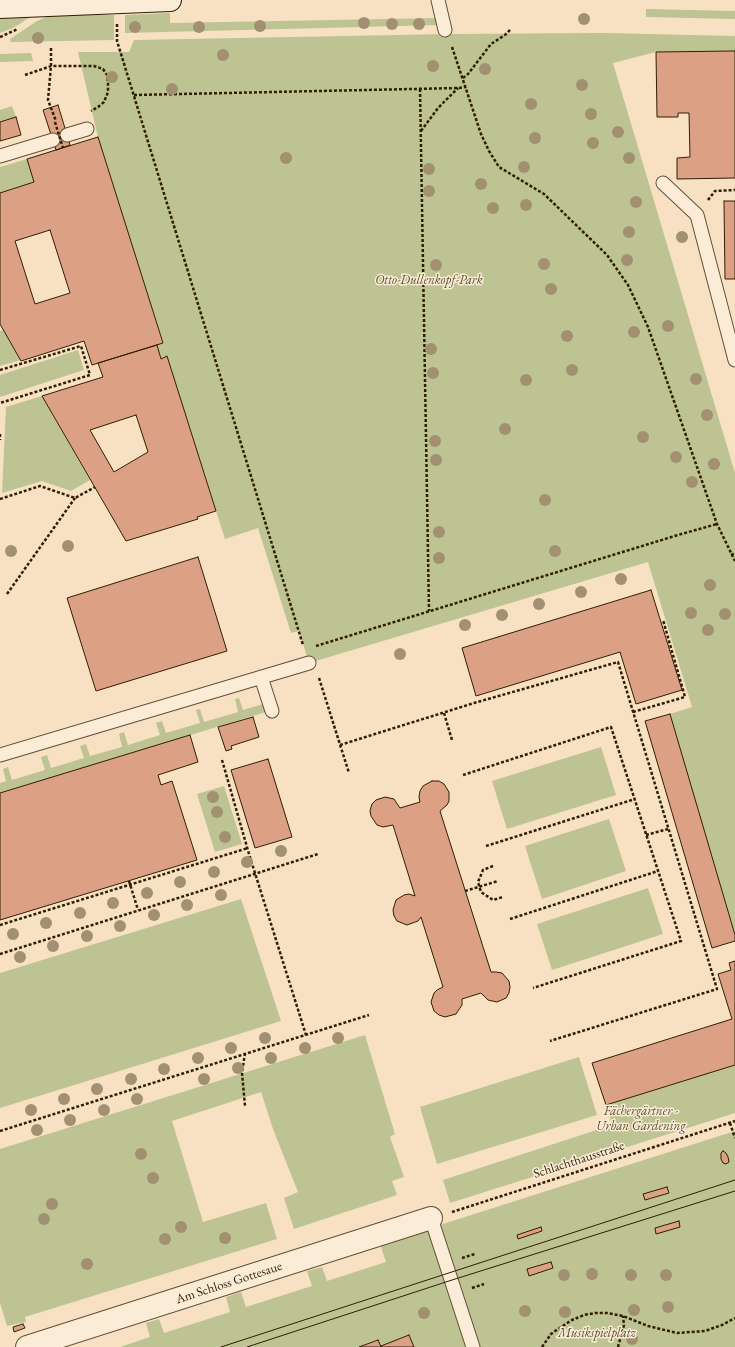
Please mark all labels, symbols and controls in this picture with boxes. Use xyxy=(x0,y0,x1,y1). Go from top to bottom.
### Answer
park label: Otto-Dullenkopf-Park xyxy=(375,272,483,288)
park label: Fächergärtner - Urban Gardening xyxy=(596,1103,686,1134)
street label: Schlachthausstraße xyxy=(532,1138,626,1182)
street label: Am Schloss Gottesaue xyxy=(174,1258,284,1308)
park label: Musikspielplatz xyxy=(558,1325,636,1341)

